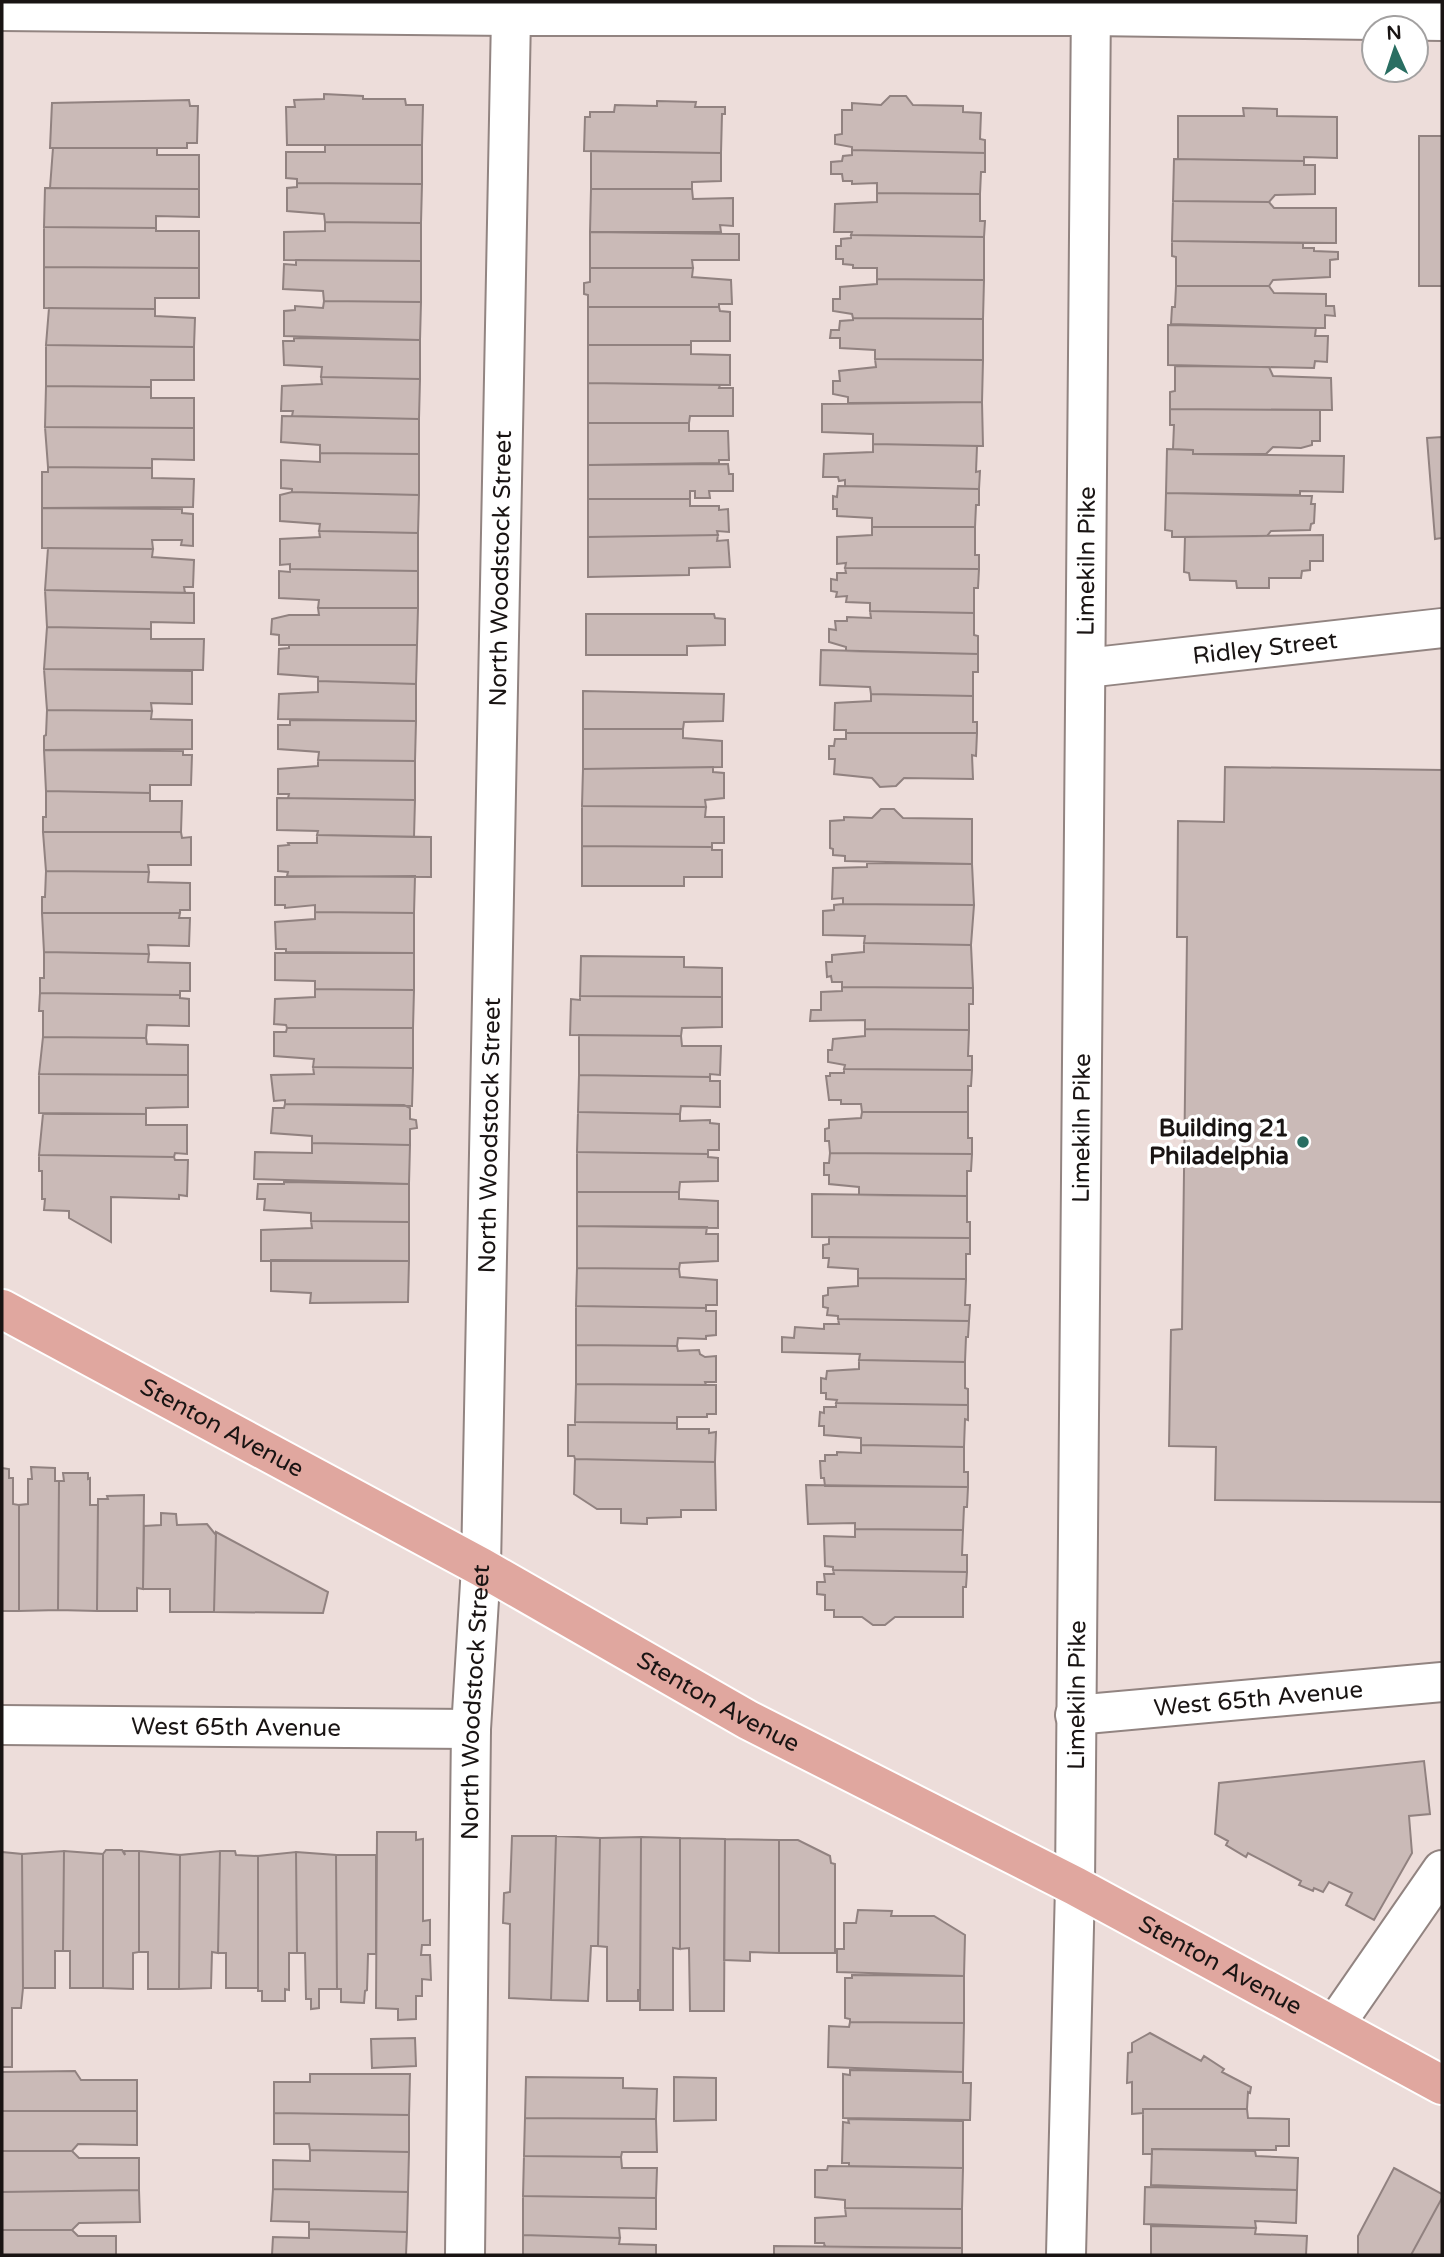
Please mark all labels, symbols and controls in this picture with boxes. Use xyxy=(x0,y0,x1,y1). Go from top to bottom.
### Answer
north arrow xyxy=(1360,14,1430,84)
text: N xyxy=(1386,22,1402,44)
street label: North Woodstock Street xyxy=(484,430,518,707)
street label: Limekiln Pike xyxy=(1072,486,1102,636)
street label: Ridley Street xyxy=(1191,626,1339,671)
street label: North Woodstock Street xyxy=(473,997,507,1274)
street label: Limekiln Pike xyxy=(1067,1053,1097,1203)
place label: Building 21 Philadelphia xyxy=(1149,1114,1289,1171)
marker: Building 21 Philadelphia xyxy=(1295,1134,1311,1150)
street label: Stenton Avenue xyxy=(135,1372,309,1484)
street label: North Woodstock Street xyxy=(456,1563,496,1840)
street label: Limekiln Pike xyxy=(1062,1620,1092,1770)
street label: Stenton Avenue xyxy=(632,1645,804,1759)
street label: West 65th Avenue xyxy=(1153,1675,1364,1723)
street label: West 65th Avenue xyxy=(131,1712,341,1743)
street label: Stenton Avenue xyxy=(1133,1909,1307,2021)

